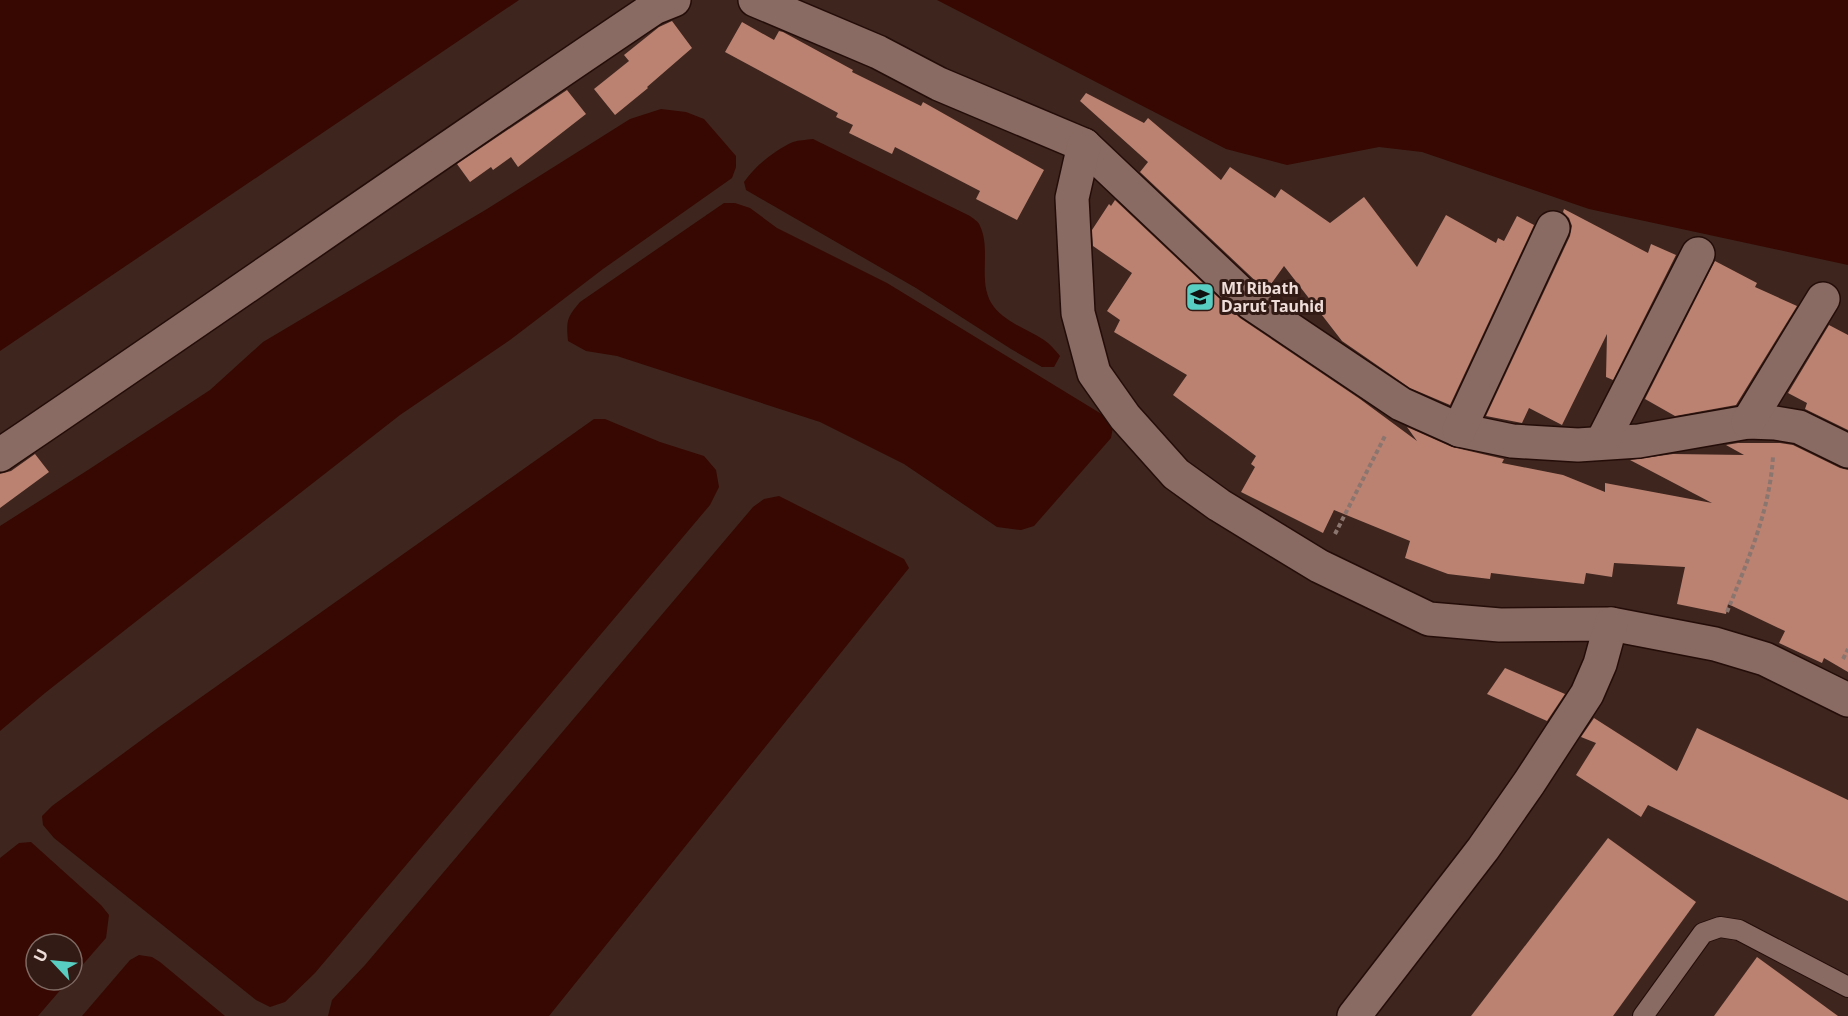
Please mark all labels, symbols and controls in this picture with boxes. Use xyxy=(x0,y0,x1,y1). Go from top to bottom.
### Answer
place label: MI Ribath Darut Tauhid xyxy=(1221,277,1324,317)
school or university icon: MI Ribath Darut Tauhid xyxy=(1184,281,1216,313)
north arrow xyxy=(24,932,84,992)
text: U xyxy=(28,945,53,966)

